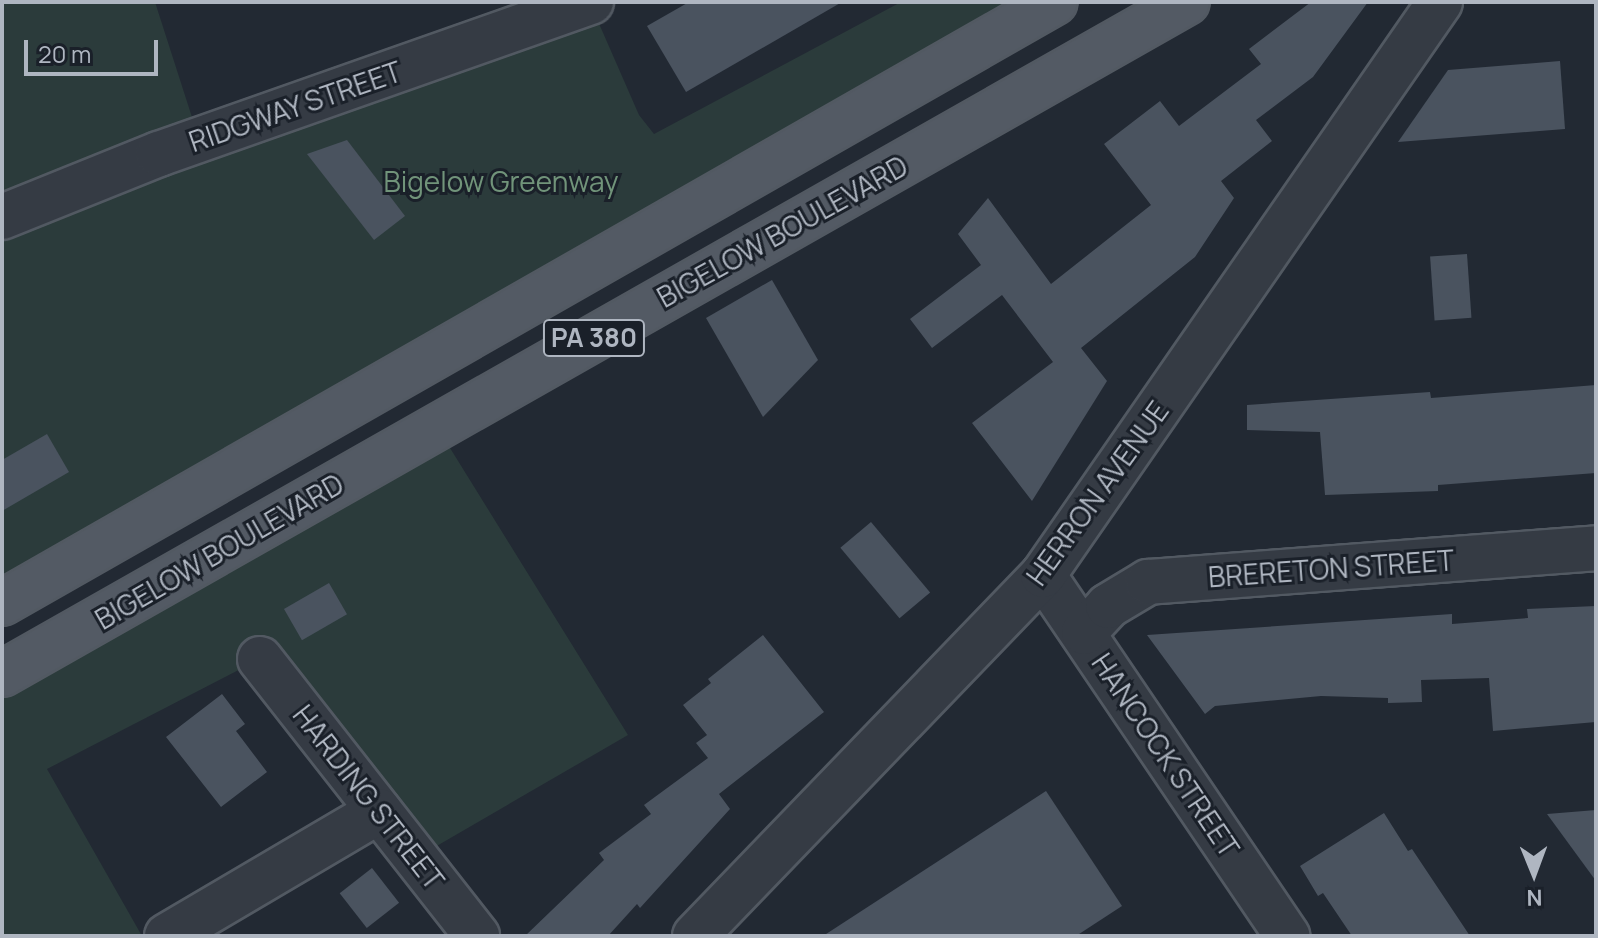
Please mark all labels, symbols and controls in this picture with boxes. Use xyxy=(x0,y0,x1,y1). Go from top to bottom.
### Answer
scale bar xyxy=(28,24,162,74)
text: 20 m xyxy=(38,37,91,70)
street label: RIDGWAY STREET xyxy=(184,54,406,158)
street label: BIGELOW BOULEVARD xyxy=(651,148,913,314)
park label: Bigelow Greenway xyxy=(384,164,618,198)
road number: PA 380 xyxy=(542,316,646,360)
street label: HERRON AVENUE xyxy=(1019,395,1175,591)
street label: BIGELOW BOULEVARD xyxy=(89,466,349,636)
street label: BRERETON STREET xyxy=(1207,543,1455,593)
street label: HANCOCK STREET xyxy=(1085,647,1247,863)
street label: HARDING STREET xyxy=(287,698,451,896)
north arrow xyxy=(1494,834,1574,914)
text: N xyxy=(1526,883,1543,913)

